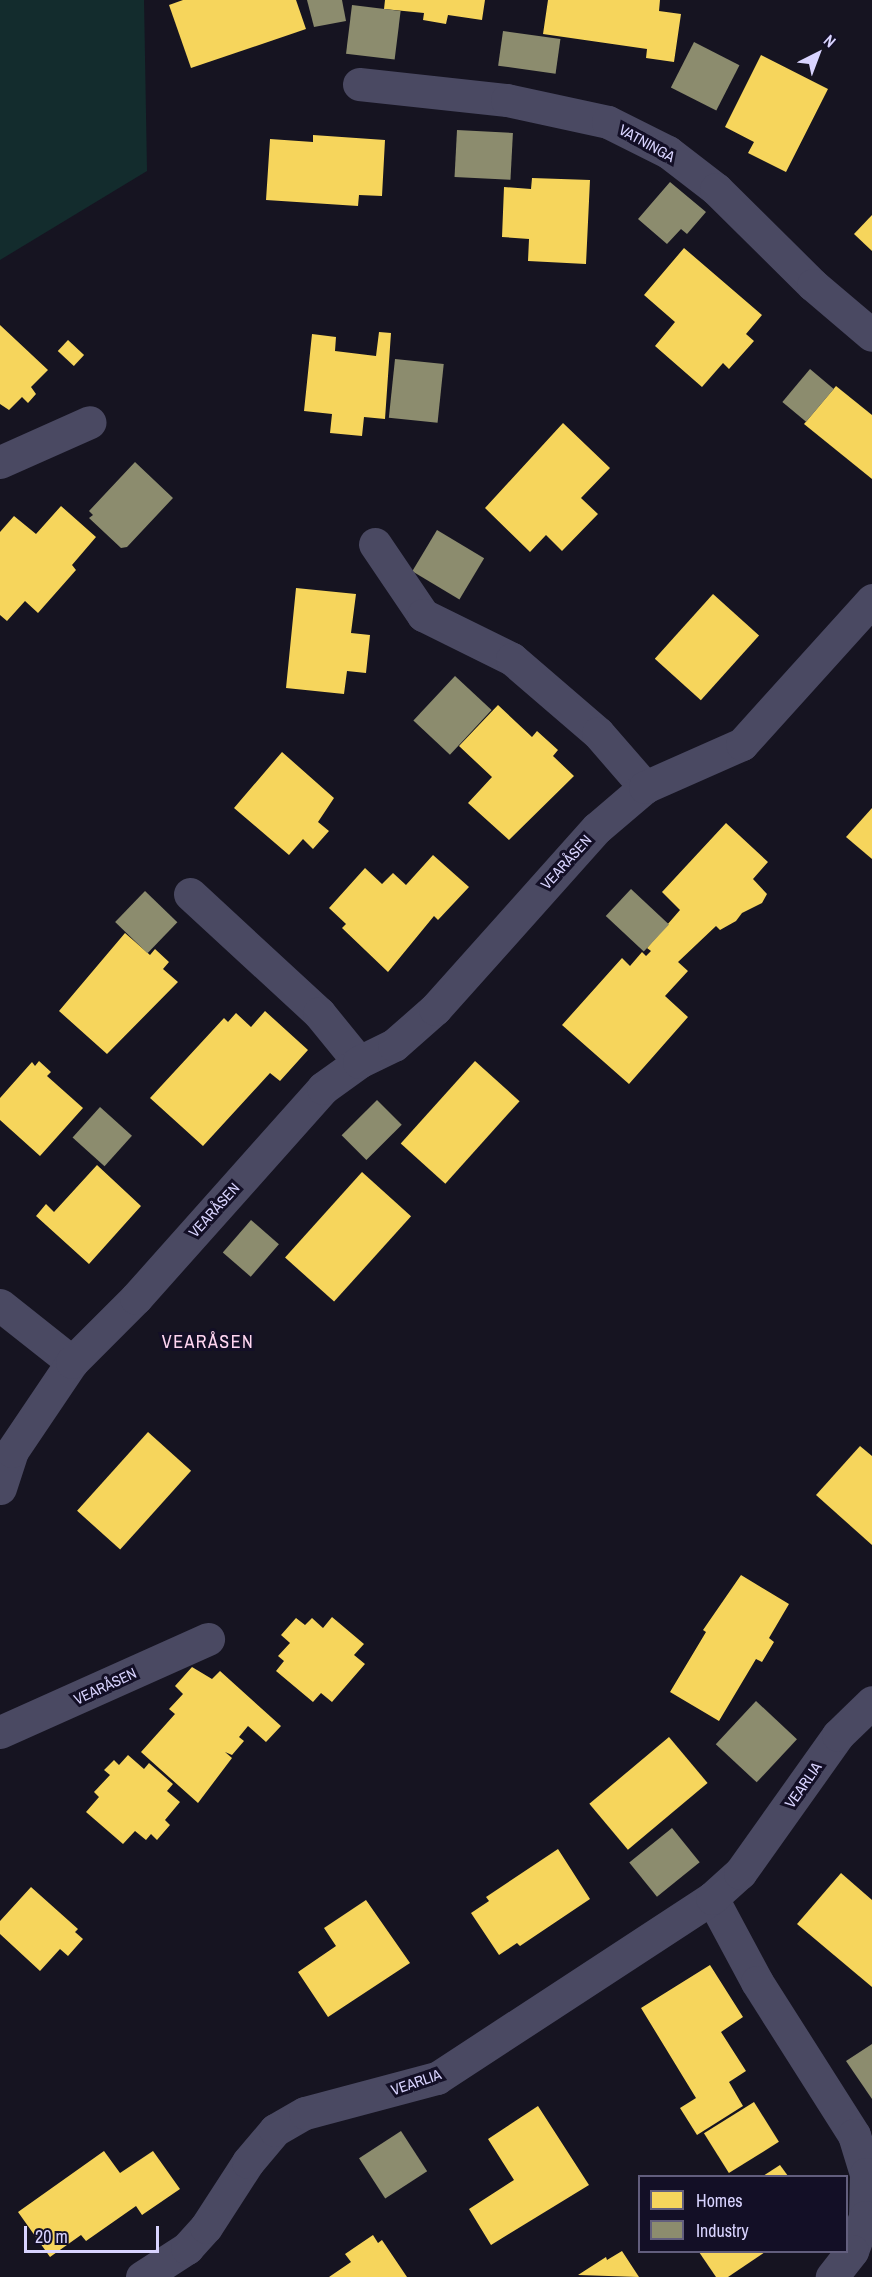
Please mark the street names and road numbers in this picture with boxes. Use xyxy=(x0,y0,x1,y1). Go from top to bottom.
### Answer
street label: VATNINGA xyxy=(616,120,678,166)
street label: VEARÅSEN xyxy=(537,831,595,893)
street label: VEARÅSEN xyxy=(185,1179,243,1241)
street label: VEARÅSEN xyxy=(71,1664,139,1708)
street label: VEARLIA xyxy=(781,1759,825,1811)
street label: VEARLIA xyxy=(389,2065,443,2099)

